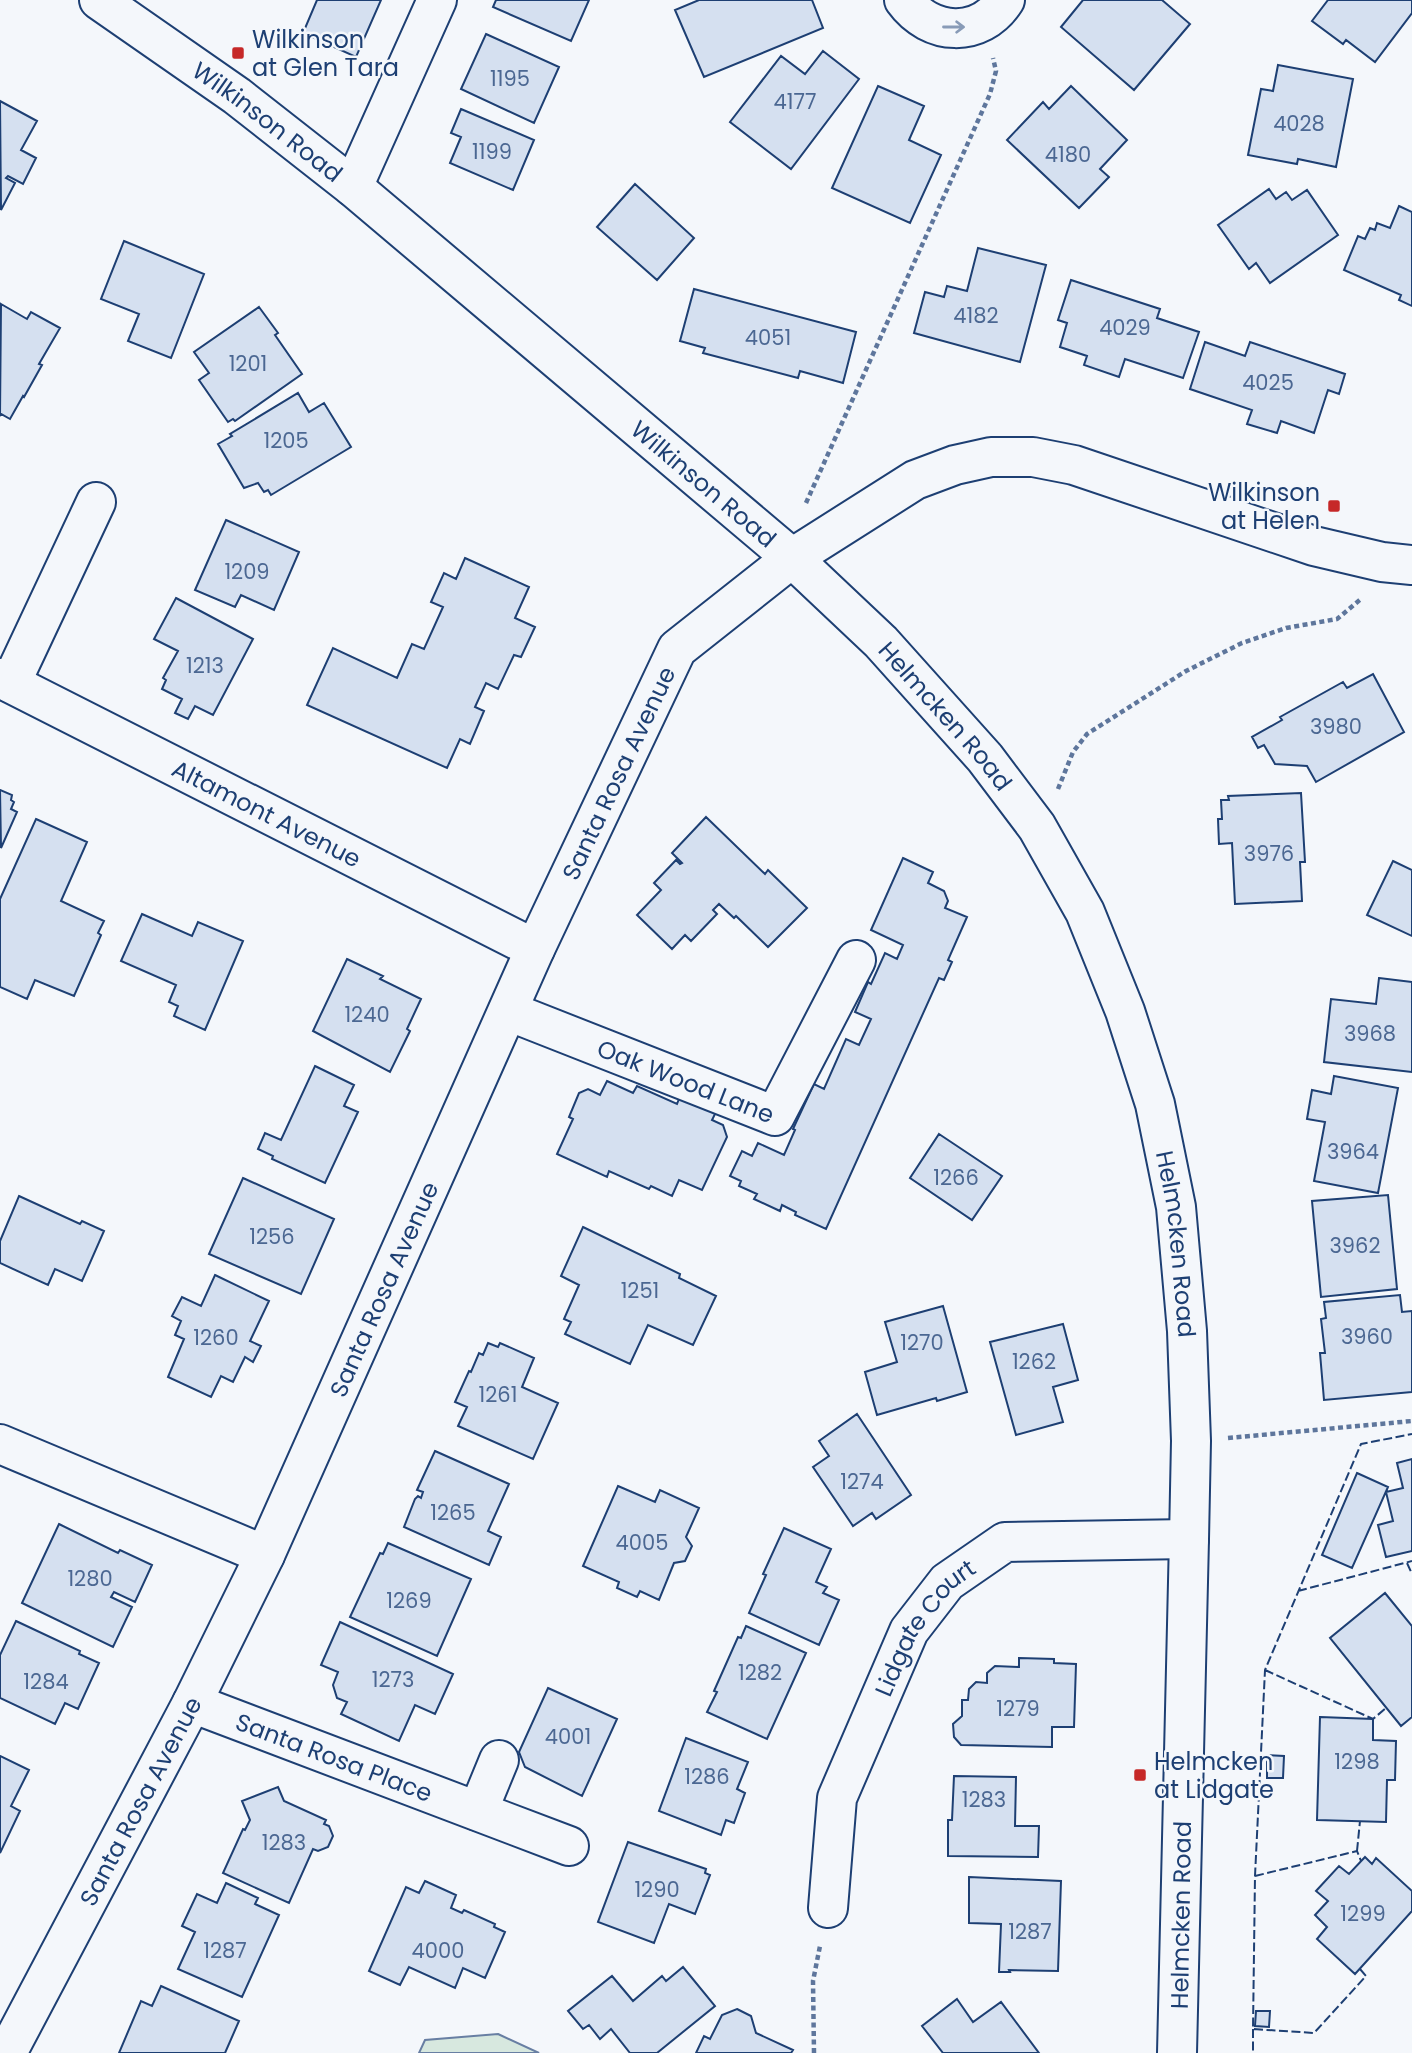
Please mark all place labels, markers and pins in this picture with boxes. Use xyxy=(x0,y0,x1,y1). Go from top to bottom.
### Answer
place label: Wilkinson at Glen Tara xyxy=(252,23,399,84)
marker: Wilkinson at Glen Tara xyxy=(230,45,246,61)
place label: Wilkinson at Helen xyxy=(1208,476,1320,537)
marker: Wilkinson at Helen xyxy=(1326,498,1342,514)
place label: Helmcken at Lidgate xyxy=(1154,1745,1274,1806)
marker: Helmcken at Lidgate xyxy=(1132,1767,1148,1783)

